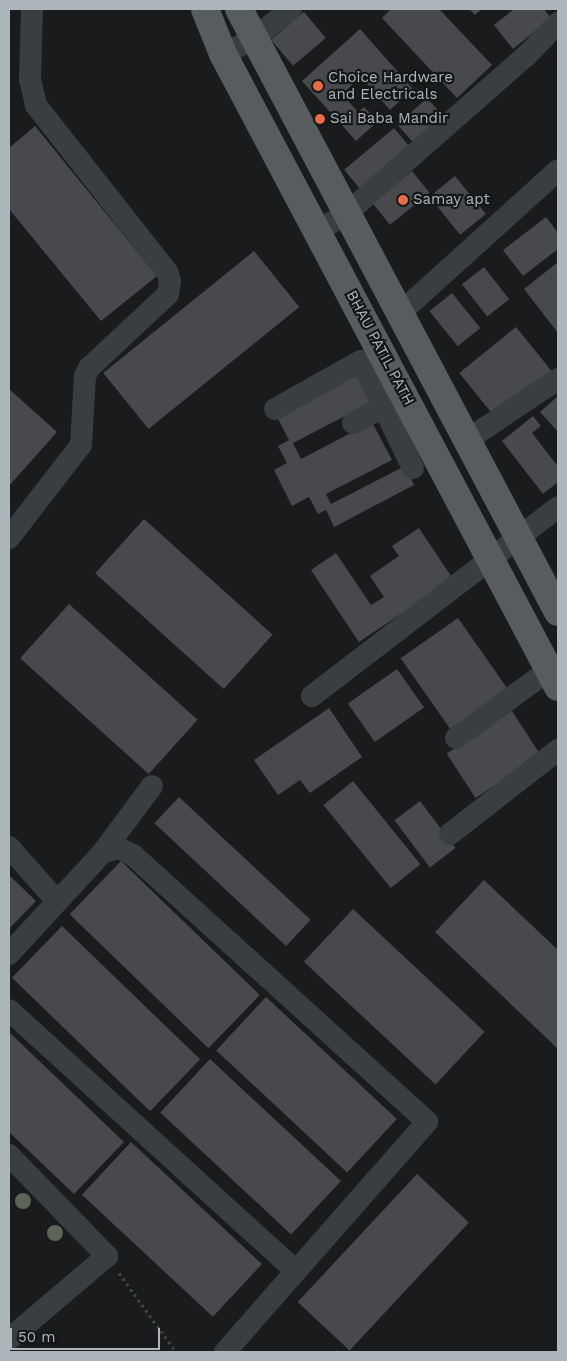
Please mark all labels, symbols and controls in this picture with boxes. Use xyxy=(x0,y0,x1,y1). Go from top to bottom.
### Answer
place label: Choice Hardware and Electricals xyxy=(328,68,453,103)
marker: Choice Hardware and Electricals xyxy=(312,80,324,92)
place label: Sai Baba Mandir xyxy=(330,110,448,128)
marker: Sai Baba Mandir xyxy=(314,113,326,125)
place label: Samay apt xyxy=(413,191,490,209)
marker: Samay apt xyxy=(397,194,409,206)
street label: BHAU PATIL PATH xyxy=(342,287,418,409)
scale bar xyxy=(12,1318,162,1350)
text: 50 m xyxy=(18,1328,55,1346)

